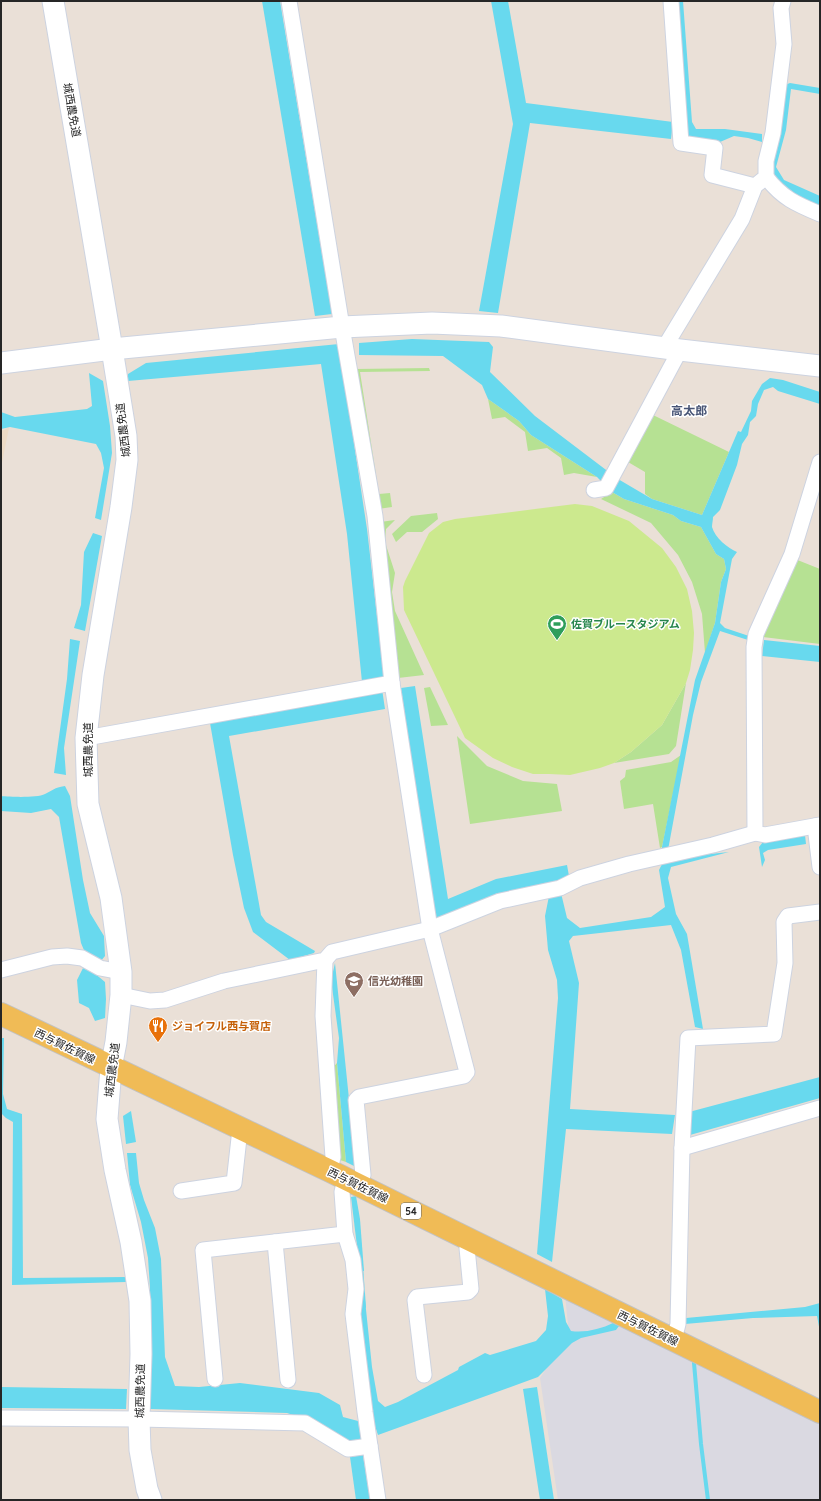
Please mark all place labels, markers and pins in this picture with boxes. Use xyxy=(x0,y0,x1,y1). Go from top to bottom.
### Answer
sports icon: 佐賀ブルースタジアム xyxy=(546,613,568,641)
place label: 佐賀ブルースタジアム xyxy=(571,617,680,631)
school or university icon: 信光幼稚園 xyxy=(343,970,365,998)
place label: 信光幼稚園 xyxy=(368,974,423,988)
restaurant icon: ジョイフル西与賀店 xyxy=(147,1015,169,1043)
place label: ジョイフル西与賀店 xyxy=(172,1019,271,1033)

